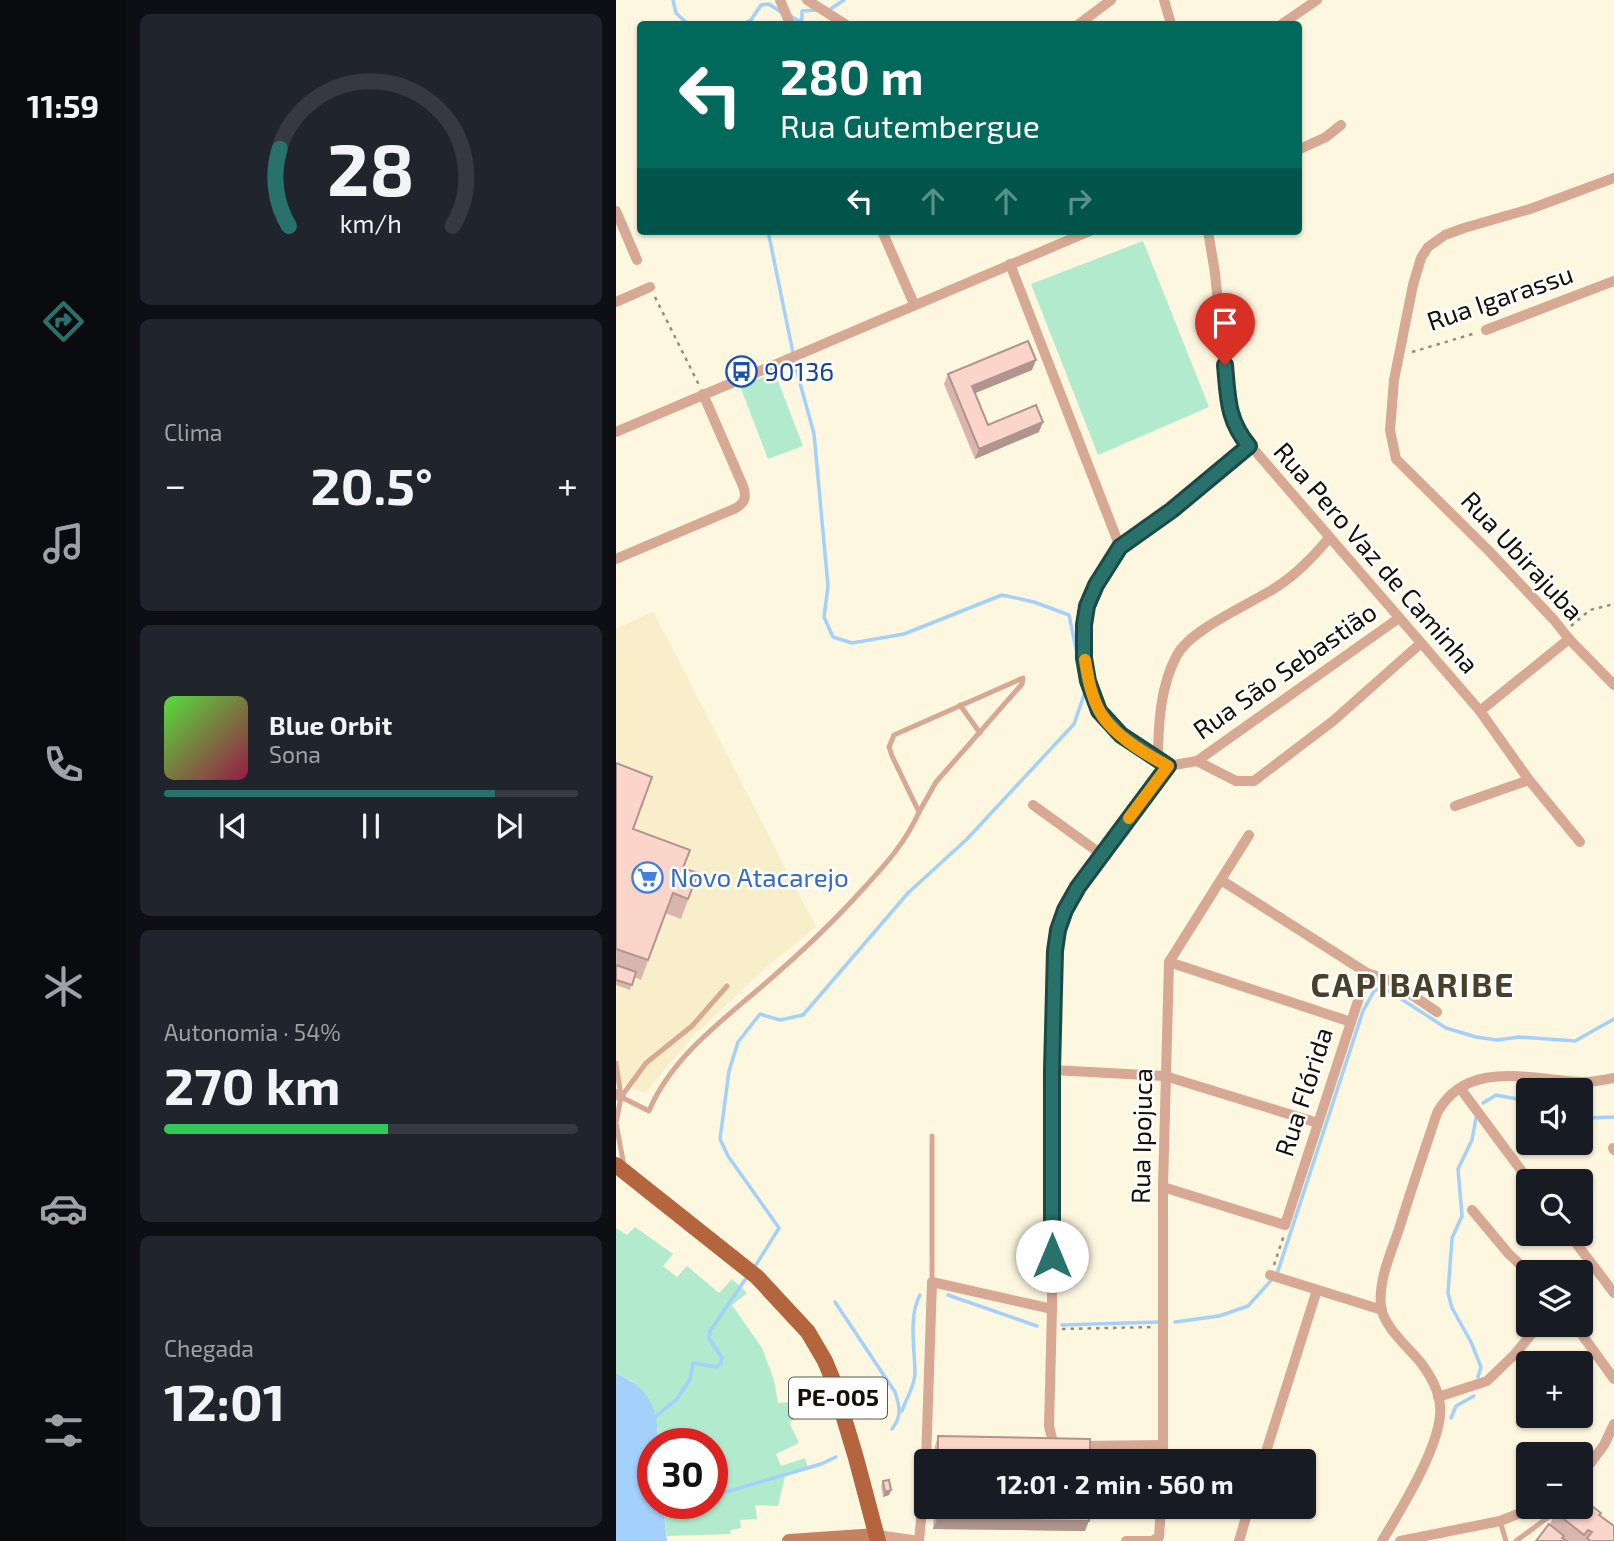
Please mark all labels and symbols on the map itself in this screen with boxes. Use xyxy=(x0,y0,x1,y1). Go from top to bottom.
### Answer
street label: Rua Igarassu xyxy=(1422,257,1577,336)
pin xyxy=(1195,293,1255,365)
bus stop icon: 90136 xyxy=(724,355,758,389)
place label: 90136 xyxy=(764,355,834,386)
street label: Rua Pero Vaz de Caminha xyxy=(1268,435,1486,679)
street label: Rua Ubirajuba xyxy=(1456,484,1591,626)
street label: Rua São Sebastião xyxy=(1187,595,1382,745)
supermarket icon: Novo Atacarejo xyxy=(630,861,664,895)
place label: Novo Atacarejo xyxy=(670,861,849,892)
district label: CAPIBARIBE xyxy=(1311,964,1515,1004)
street label: Rua Flórida xyxy=(1267,1023,1338,1160)
street label: Rua Ipojuca xyxy=(1124,1068,1157,1204)
position arrow xyxy=(1015,1219,1089,1293)
road number: PE-005 xyxy=(789,1378,887,1418)
speed limit sign: 30 xyxy=(637,1428,728,1519)

